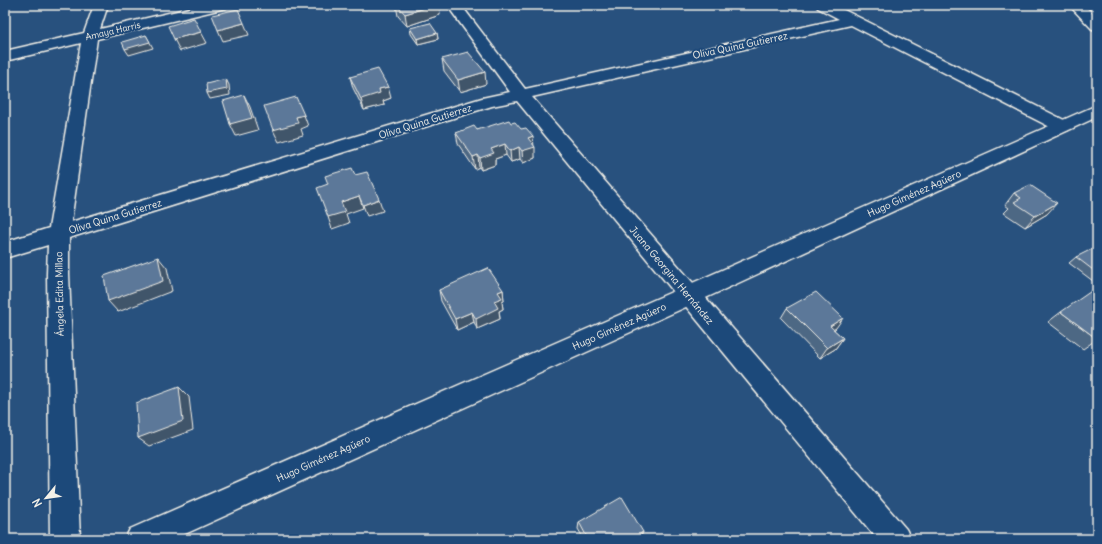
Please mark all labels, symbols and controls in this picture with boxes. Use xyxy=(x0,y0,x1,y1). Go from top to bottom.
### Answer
street label: Amaya Harris xyxy=(84,19,142,42)
street label: Oliva Quina Gutierrez xyxy=(691,29,789,62)
street label: Oliva Quina Gutierrez xyxy=(377,101,473,142)
street label: Hugo Giménez Agüero xyxy=(865,167,963,220)
street label: Oliva Quina Gutierrez xyxy=(67,196,163,237)
street label: Juana Georgina Hernández xyxy=(627,224,717,327)
street label: Ángela Edita Millao xyxy=(52,251,67,337)
street label: Hugo Giménez Agüero xyxy=(570,300,668,353)
street label: Hugo Giménez Agüero xyxy=(274,432,372,485)
north arrow xyxy=(26,478,66,518)
text: N xyxy=(29,496,45,510)

